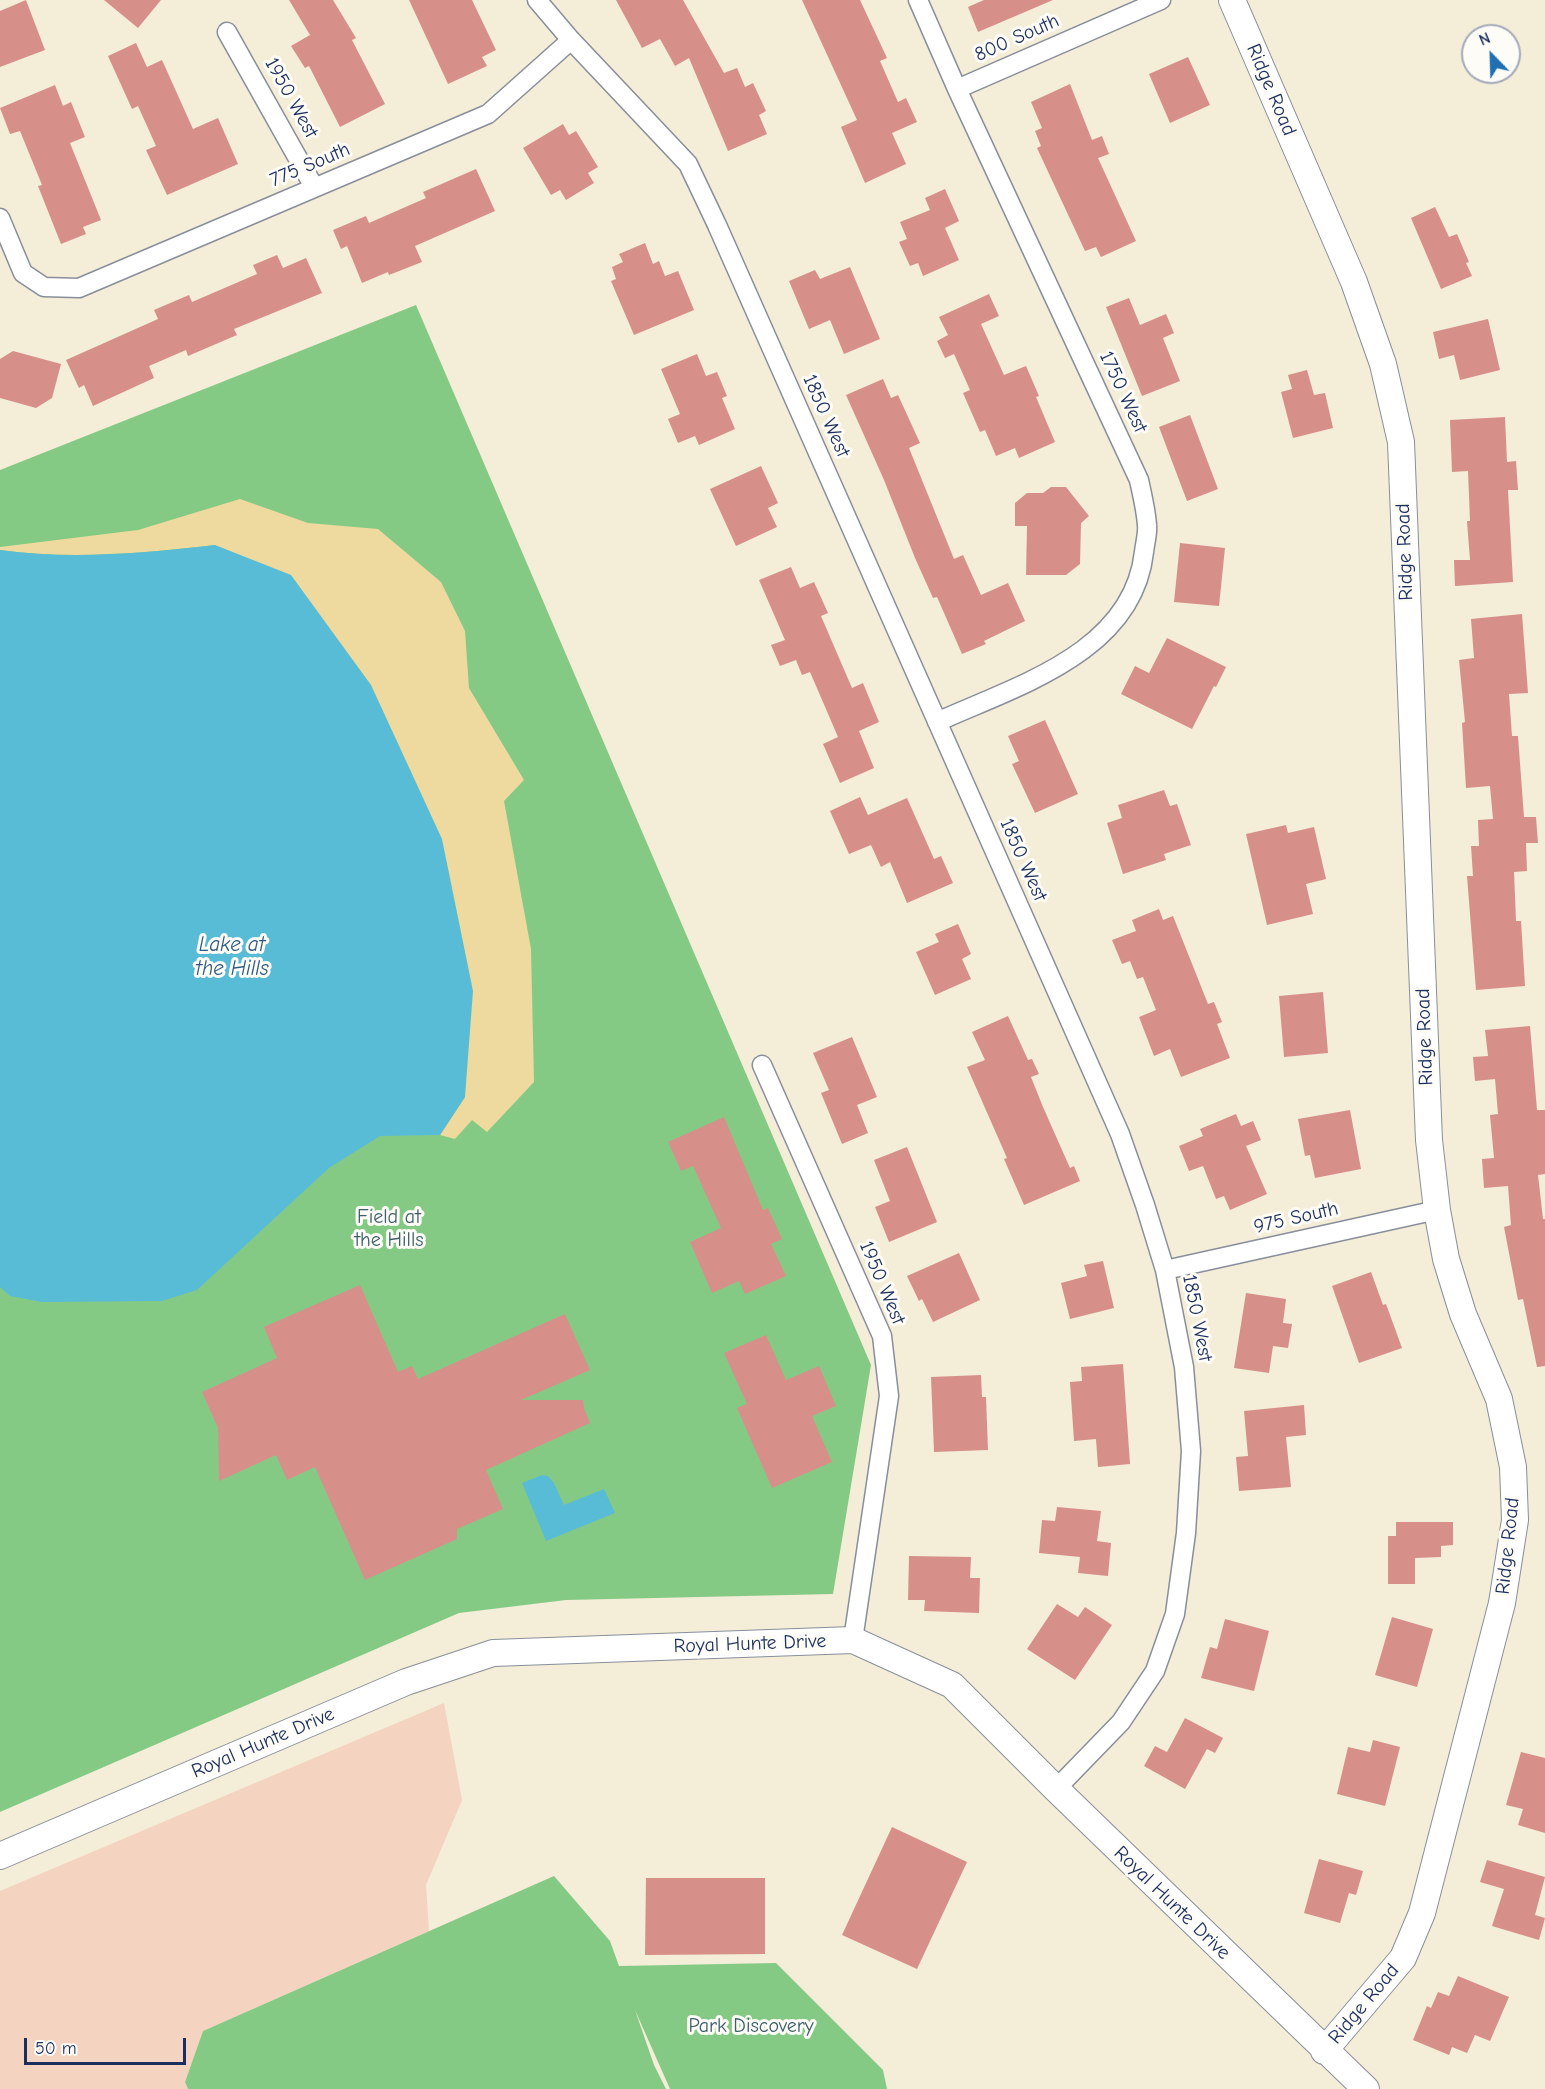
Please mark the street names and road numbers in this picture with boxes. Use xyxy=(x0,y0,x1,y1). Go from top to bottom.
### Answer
street label: 800 South xyxy=(971,9,1063,67)
street label: Ridge Road xyxy=(1241,40,1301,140)
street label: 1950 West xyxy=(259,54,323,142)
street label: 775 South xyxy=(266,137,354,193)
street label: 1750 West xyxy=(1094,347,1152,437)
street label: 1850 West xyxy=(797,371,855,461)
street label: Ridge Road xyxy=(1391,503,1419,601)
street label: 1850 West xyxy=(994,815,1052,905)
street label: Ridge Road xyxy=(1411,988,1439,1086)
street label: 975 South xyxy=(1251,1197,1341,1239)
street label: 1950 West xyxy=(854,1238,910,1328)
street label: 1850 West xyxy=(1177,1273,1217,1363)
street label: Ridge Road xyxy=(1491,1496,1525,1596)
street label: Royal Hunte Drive xyxy=(673,1629,827,1659)
street label: Royal Hunte Drive xyxy=(188,1702,338,1784)
street label: Royal Hunte Drive xyxy=(1109,1841,1235,1965)
street label: Ridge Road xyxy=(1323,1959,1405,2049)

